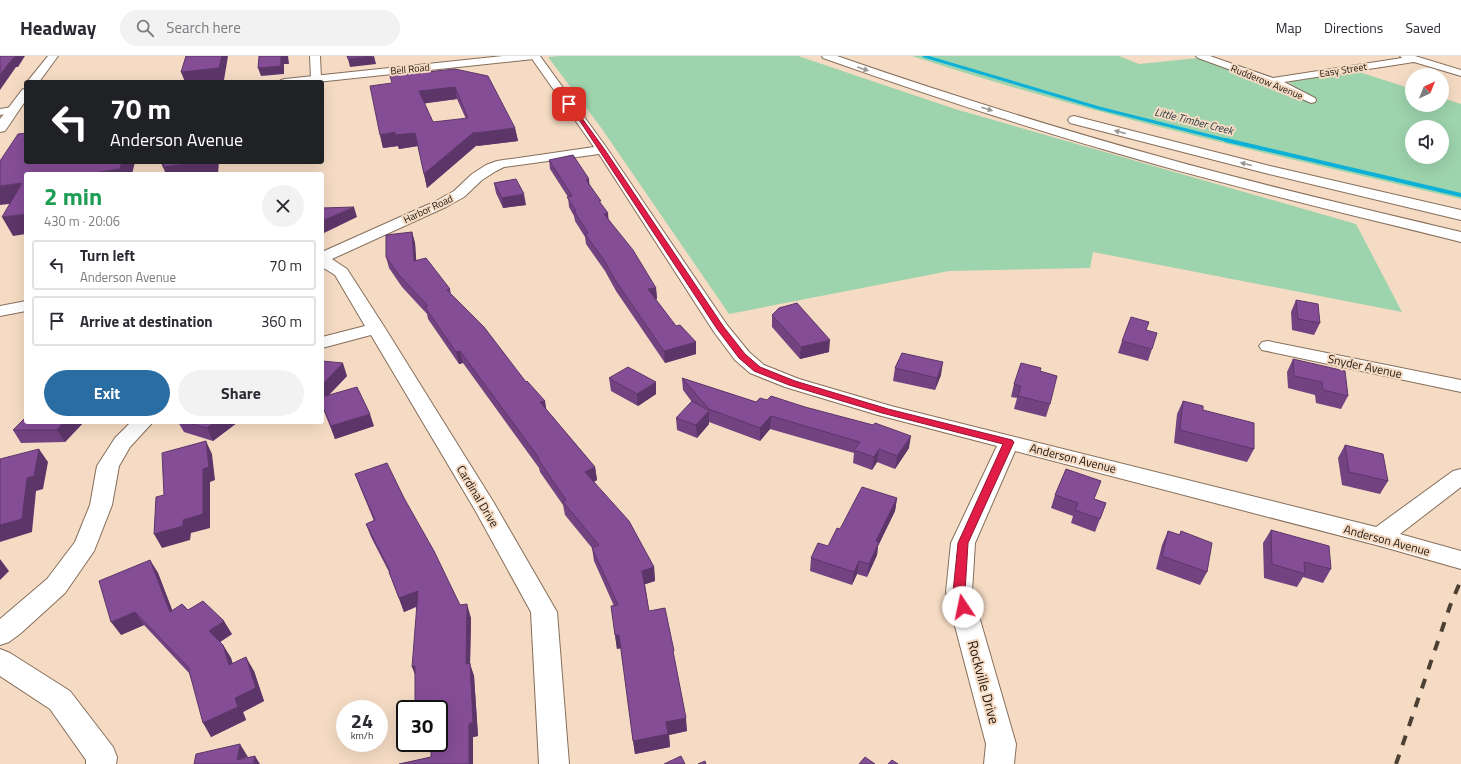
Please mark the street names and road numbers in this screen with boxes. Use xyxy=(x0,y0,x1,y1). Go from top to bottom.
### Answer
street label: Bell Road xyxy=(389,59,431,79)
street label: Easy Street xyxy=(1318,59,1368,81)
street label: Rudderow Avenue xyxy=(1229,61,1305,103)
street label: Harbor Road xyxy=(401,191,455,227)
street label: Snyder Avenue xyxy=(1326,349,1404,383)
street label: Anderson Avenue xyxy=(1028,438,1118,478)
street label: Cardinal Drive xyxy=(452,461,504,531)
street label: Anderson Avenue xyxy=(1342,519,1432,561)
street label: Rockville Drive xyxy=(963,638,1005,726)

